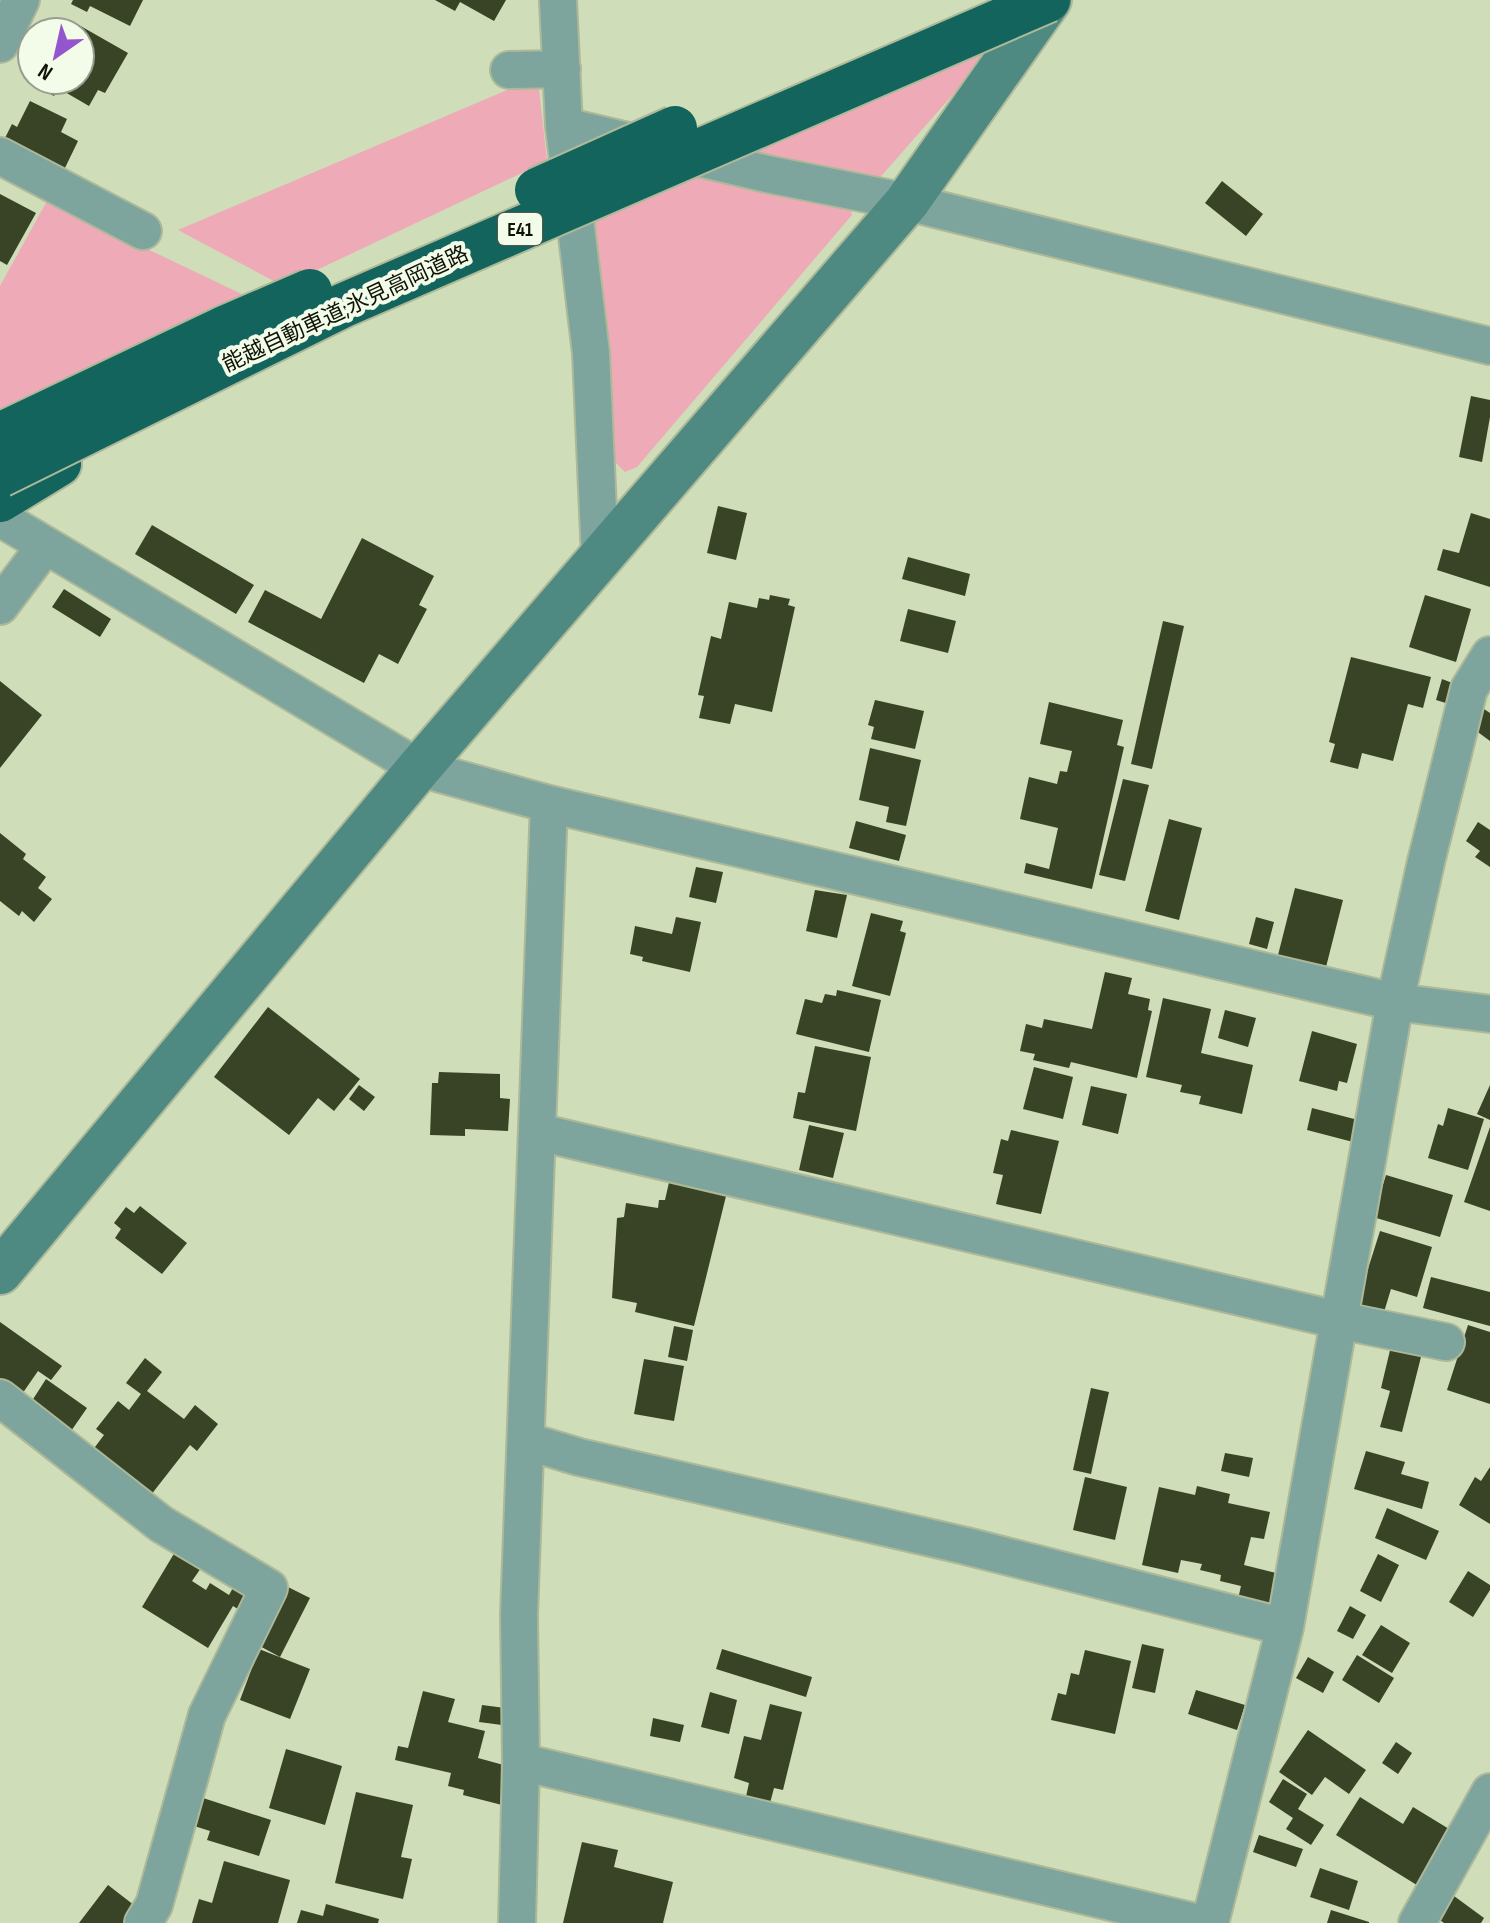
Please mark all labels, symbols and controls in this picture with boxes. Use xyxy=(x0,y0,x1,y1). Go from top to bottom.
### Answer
north arrow xyxy=(16,16,96,96)
text: N xyxy=(33,57,58,86)
road number: E41 xyxy=(498,213,542,245)
street label: 能越自動車道;氷見高岡道路 xyxy=(218,240,473,378)

